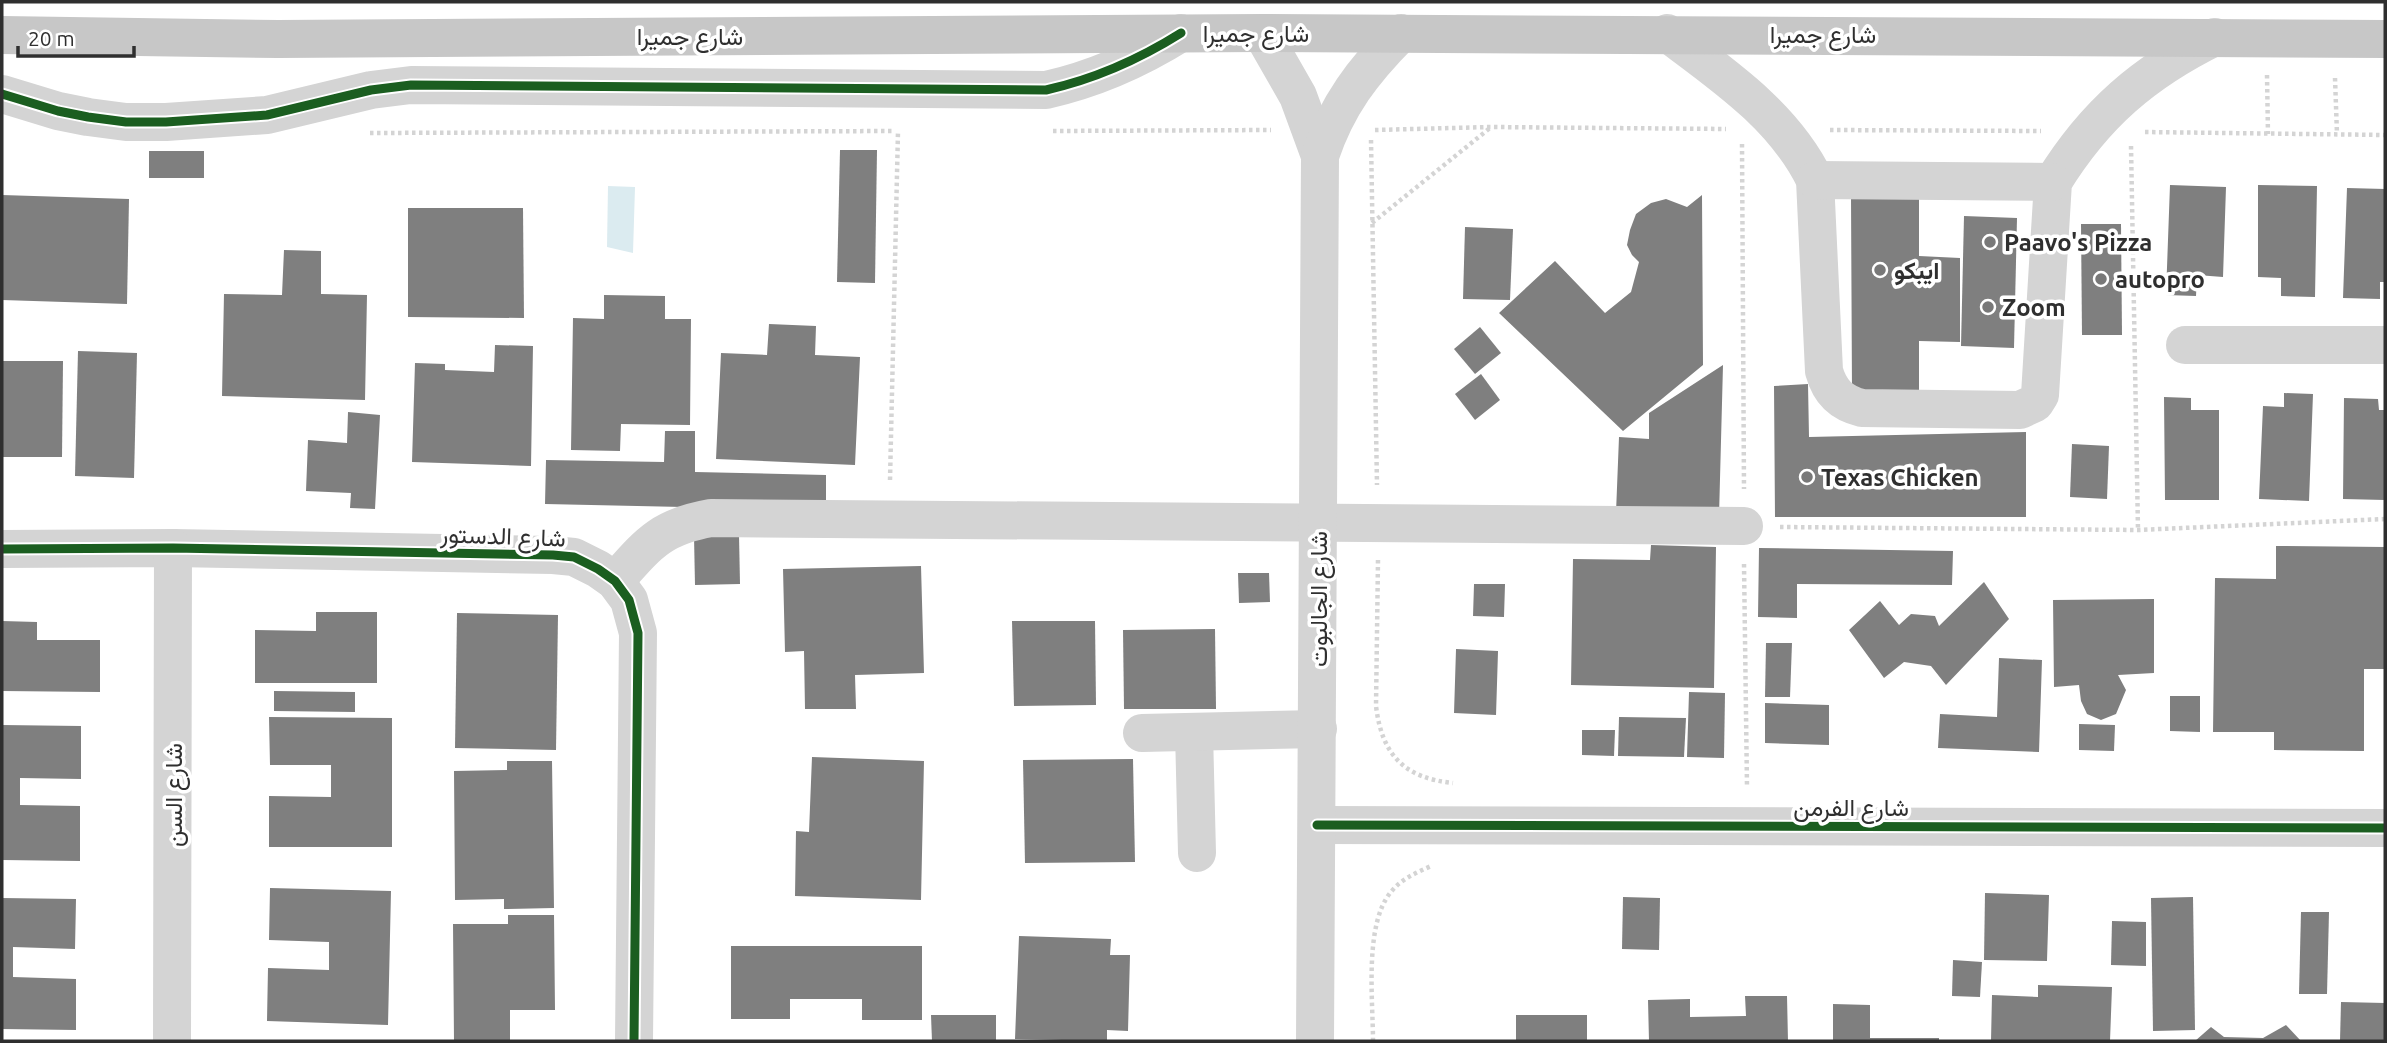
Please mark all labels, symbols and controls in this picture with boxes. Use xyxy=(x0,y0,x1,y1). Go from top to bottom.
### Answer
scale bar xyxy=(18,14,133,58)
street label: شارع جميرا xyxy=(1203,20,1309,50)
street label: شارع جميرا xyxy=(1770,21,1876,51)
street label: شارع جميرا xyxy=(637,23,743,53)
text: 20 m xyxy=(28,26,75,50)
place label: Paavo's Pizza xyxy=(2004,229,2152,256)
marker: Paavo's Pizza xyxy=(1982,234,1998,250)
place label: ايبكو xyxy=(1894,257,1939,286)
marker: ايبكو xyxy=(1872,262,1888,278)
place label: autopro xyxy=(2115,266,2205,293)
marker: autopro xyxy=(2093,271,2109,287)
place label: Zoom xyxy=(2002,294,2066,321)
marker: Zoom xyxy=(1980,299,1996,315)
place label: Texas Chicken xyxy=(1821,464,1979,491)
marker: Texas Chicken xyxy=(1799,469,1815,485)
street label: شارع الدستور xyxy=(439,520,566,555)
street label: شارع الجالبوت xyxy=(1305,531,1335,667)
street label: شارع السن xyxy=(160,743,190,847)
street label: شارع الفرمن xyxy=(1793,794,1909,824)

